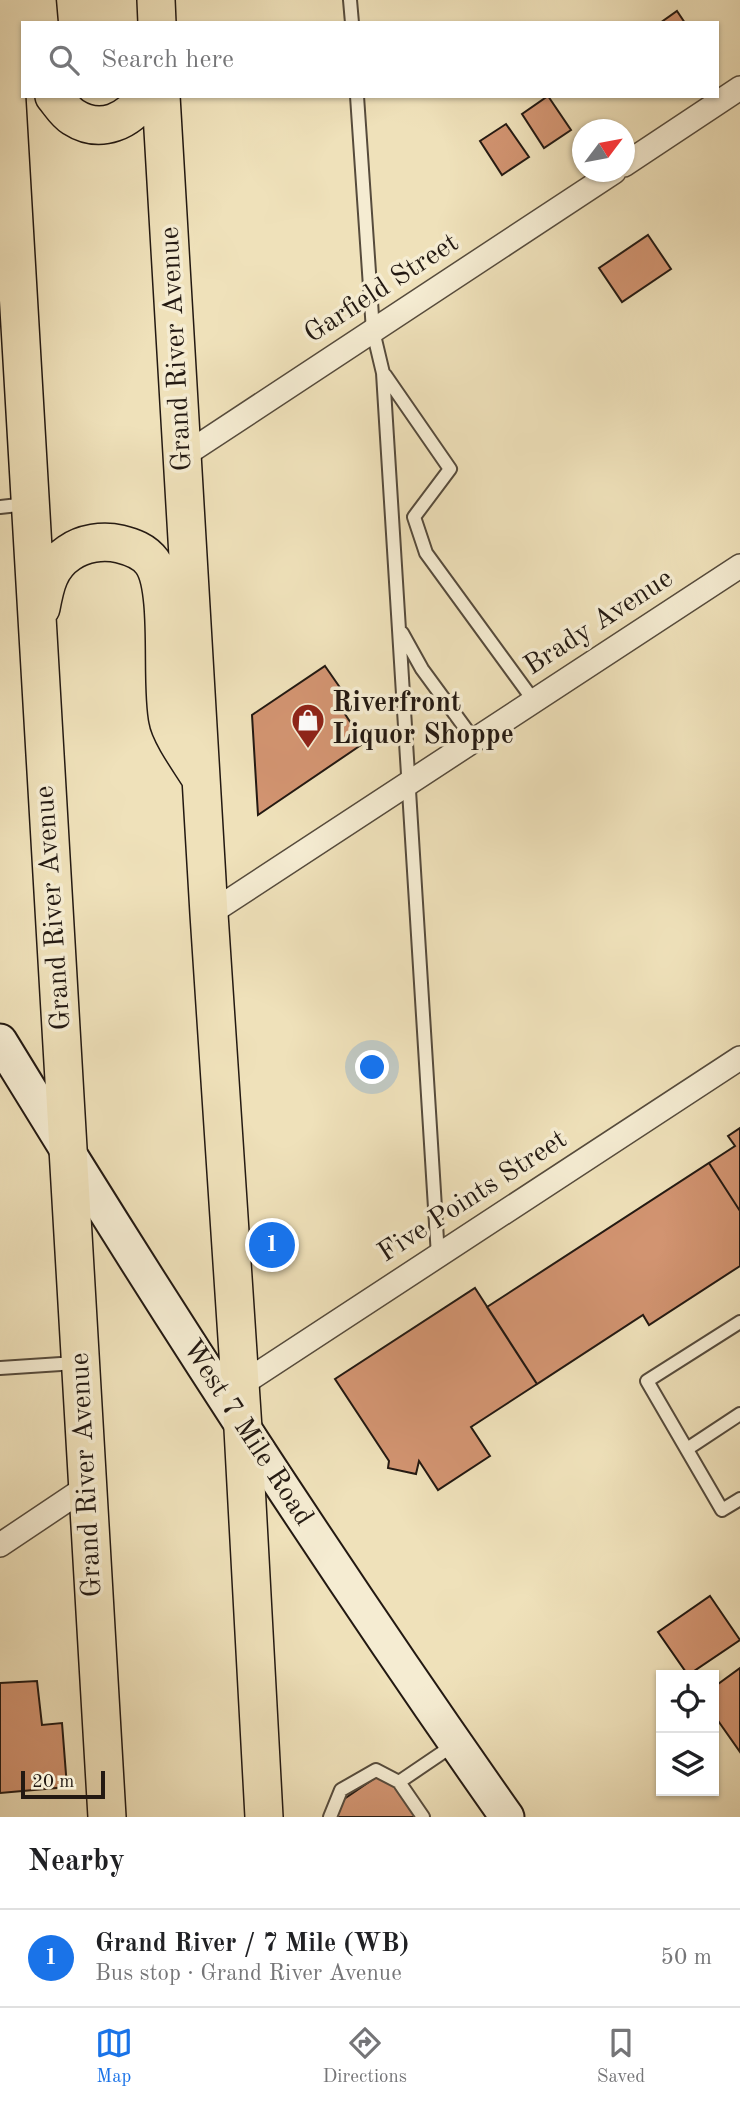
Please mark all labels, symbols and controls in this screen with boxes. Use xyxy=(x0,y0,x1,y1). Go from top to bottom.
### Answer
search box xyxy=(21,21,719,98)
icon: search xyxy=(45,41,83,79)
text: Search here xyxy=(101,47,234,73)
north arrow xyxy=(572,119,635,182)
street label: Grand River Avenue xyxy=(157,226,197,472)
street label: Garfield Street xyxy=(300,229,464,349)
street label: Brady Avenue xyxy=(520,565,678,681)
place label: Riverfront Liquor Shoppe xyxy=(332,690,514,750)
shop icon: Riverfront Liquor Shoppe xyxy=(289,701,327,750)
street label: Grand River Avenue xyxy=(31,785,77,1031)
your location xyxy=(355,1050,389,1084)
street label: Five Points Street xyxy=(374,1126,572,1268)
pin: 1 xyxy=(249,1219,295,1271)
street label: West 7 Mile Road xyxy=(177,1335,317,1531)
street label: Grand River Avenue xyxy=(67,1352,107,1598)
map controls xyxy=(656,1670,719,1796)
button: locate xyxy=(656,1670,719,1733)
button: layers xyxy=(656,1733,719,1796)
scale bar xyxy=(21,1768,105,1800)
text: 20 m xyxy=(32,1773,74,1792)
text: Nearby xyxy=(28,1847,125,1877)
text: Grand River / 7 Mile (WB) xyxy=(95,1931,409,1957)
text: 1 xyxy=(44,1946,58,1969)
text: 50 m xyxy=(661,1946,712,1969)
text: Bus stop · Grand River Avenue xyxy=(95,1962,402,1985)
tab: Map xyxy=(95,2024,133,2089)
tab: Directions xyxy=(323,2024,407,2089)
tab: Saved xyxy=(597,2024,645,2089)

